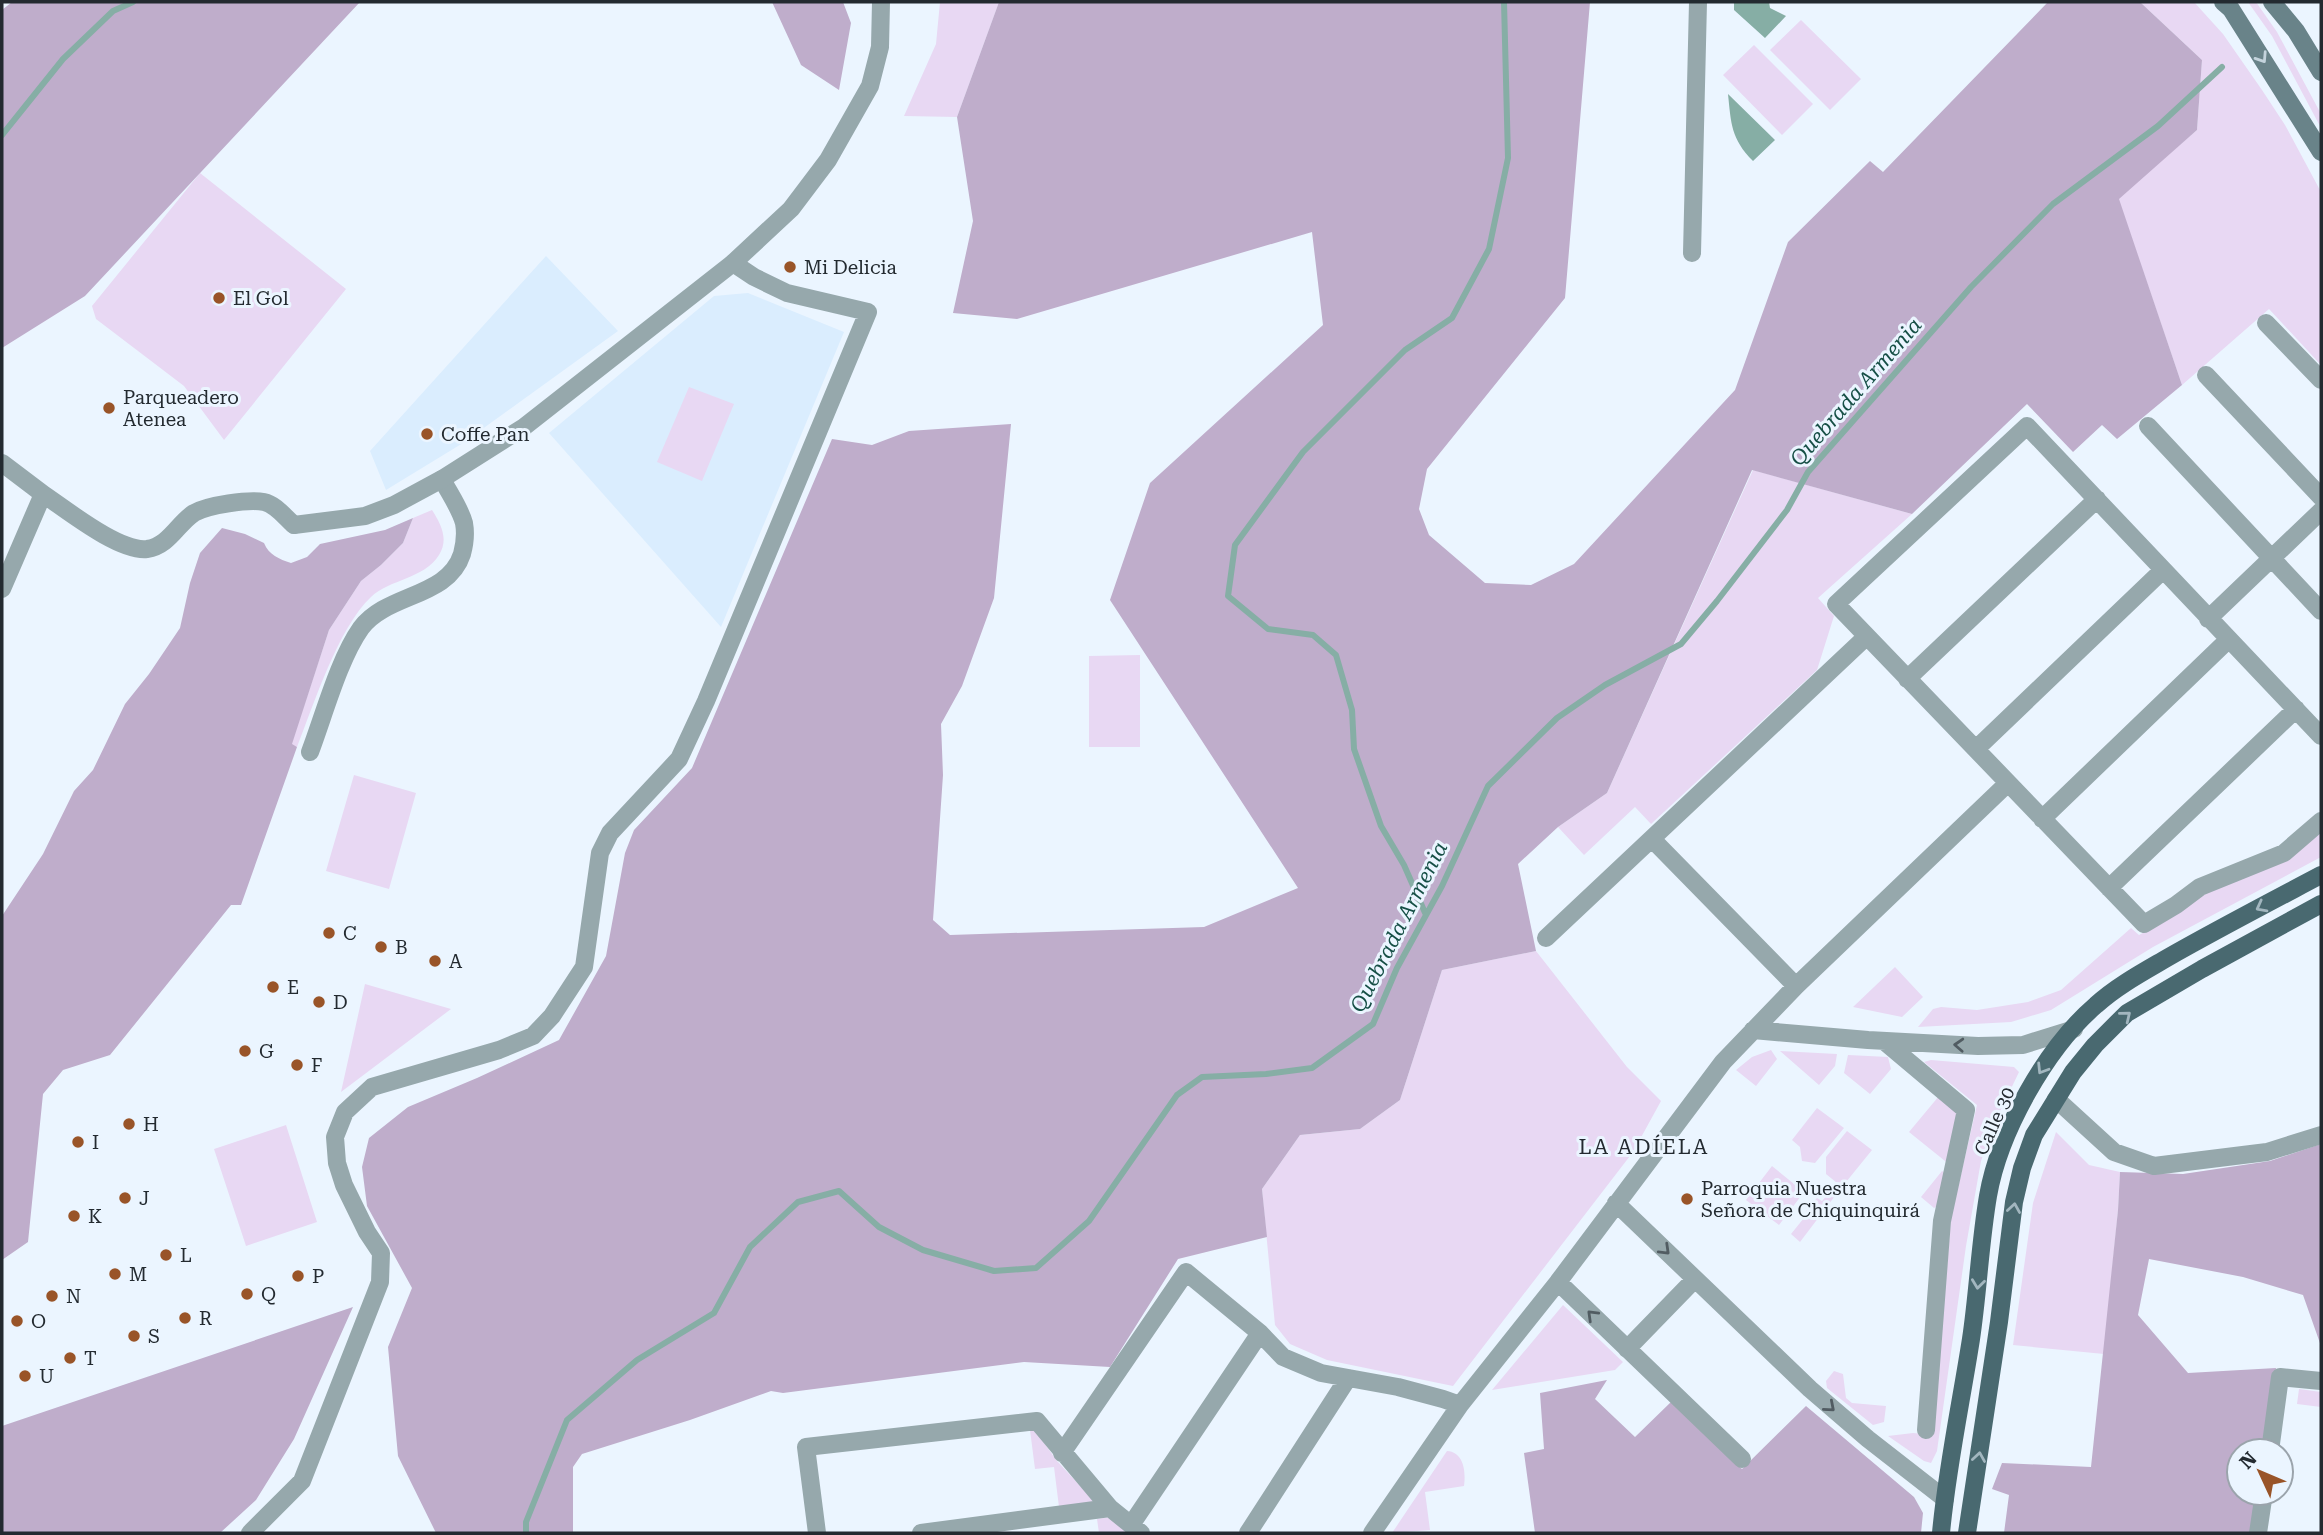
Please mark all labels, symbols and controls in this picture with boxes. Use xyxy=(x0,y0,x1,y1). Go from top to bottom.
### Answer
one-way arrow xyxy=(2254,50,2267,63)
place label: Mi Delicia xyxy=(804,256,898,279)
marker: Mi Delicia xyxy=(782,259,798,275)
place label: El Gol xyxy=(233,287,289,310)
marker: El Gol xyxy=(211,290,227,306)
water label: Quebrada Armenia xyxy=(1785,313,1927,471)
place label: Parqueadero Atenea xyxy=(123,386,239,431)
marker: Parqueadero Atenea xyxy=(101,400,117,416)
place label: Coffe Pan xyxy=(441,423,529,446)
marker: Coffe Pan xyxy=(419,426,435,442)
water label: Quebrada Armenia xyxy=(1346,838,1452,1016)
one-way arrow xyxy=(2256,899,2268,912)
place label: C xyxy=(343,922,357,945)
marker: C xyxy=(321,925,337,941)
place label: B xyxy=(395,936,408,959)
marker: B xyxy=(373,939,389,955)
place label: A xyxy=(449,950,463,973)
marker: A xyxy=(427,953,443,969)
place label: E xyxy=(287,976,299,999)
marker: E xyxy=(265,979,281,995)
place label: D xyxy=(333,991,348,1014)
marker: D xyxy=(311,994,327,1010)
one-way arrow xyxy=(2118,1012,2131,1024)
one-way arrow xyxy=(1954,1038,1965,1053)
place label: G xyxy=(259,1040,274,1063)
marker: G xyxy=(237,1043,253,1059)
place label: F xyxy=(311,1054,322,1077)
marker: F xyxy=(289,1057,305,1073)
one-way arrow xyxy=(2038,1062,2051,1075)
street label: Calle 30 xyxy=(1969,1084,2020,1159)
place label: H xyxy=(143,1113,159,1136)
marker: H xyxy=(121,1116,137,1132)
place label: I xyxy=(92,1131,99,1154)
marker: I xyxy=(70,1134,86,1150)
district label: LA ADÍELA xyxy=(1578,1134,1710,1159)
place label: Parroquia Nuestra Señora de Chiquinquirá xyxy=(1701,1177,1920,1222)
place label: J xyxy=(139,1187,150,1210)
marker: J xyxy=(117,1190,133,1206)
marker: Parroquia Nuestra Señora de Chiquinquirá xyxy=(1679,1191,1695,1207)
one-way arrow xyxy=(2006,1202,2021,1214)
place label: K xyxy=(88,1205,102,1228)
marker: K xyxy=(66,1208,82,1224)
one-way arrow xyxy=(1657,1242,1670,1255)
place label: L xyxy=(180,1244,192,1267)
marker: L xyxy=(158,1247,174,1263)
place label: M xyxy=(129,1263,147,1286)
place label: P xyxy=(312,1265,324,1288)
marker: M xyxy=(107,1266,123,1282)
marker: P xyxy=(290,1268,306,1284)
one-way arrow xyxy=(1970,1279,1985,1290)
place label: Q xyxy=(261,1283,276,1306)
place label: N xyxy=(66,1285,81,1308)
marker: Q xyxy=(239,1286,255,1302)
marker: N xyxy=(44,1288,60,1304)
place label: R xyxy=(199,1307,212,1330)
place label: O xyxy=(31,1310,46,1333)
marker: R xyxy=(177,1310,193,1326)
one-way arrow xyxy=(1588,1311,1601,1324)
marker: O xyxy=(9,1313,25,1329)
place label: S xyxy=(148,1325,160,1348)
marker: S xyxy=(126,1328,142,1344)
place label: T xyxy=(84,1347,97,1370)
marker: T xyxy=(62,1350,78,1366)
place label: U xyxy=(39,1365,54,1388)
marker: U xyxy=(17,1368,33,1384)
one-way arrow xyxy=(1822,1399,1835,1411)
north arrow xyxy=(2225,1437,2295,1507)
text: N xyxy=(2235,1447,2262,1474)
one-way arrow xyxy=(1971,1452,1986,1463)

